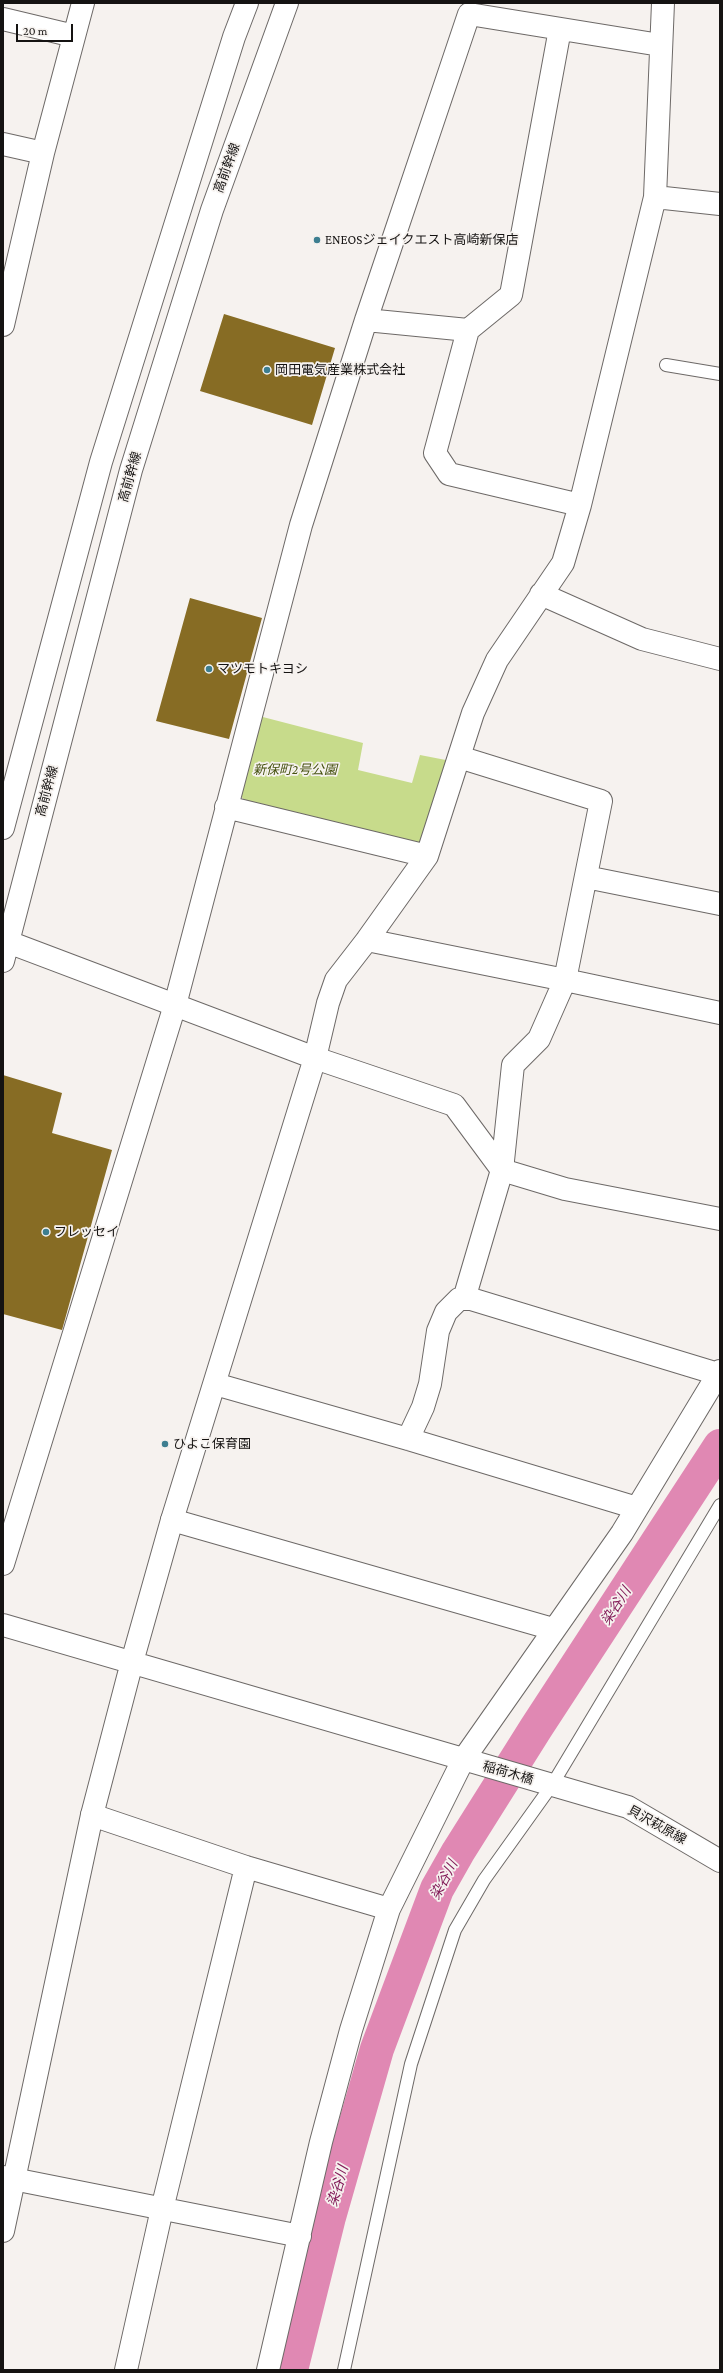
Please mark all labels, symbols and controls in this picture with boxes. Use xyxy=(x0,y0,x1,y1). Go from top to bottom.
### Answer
scale bar xyxy=(18,16,75,42)
text: 20 m xyxy=(23,24,47,38)
street label: 高前幹線 xyxy=(211,141,243,195)
place label: ENEOSジェイクエスト高崎新保店 xyxy=(325,232,518,248)
marker: ENEOSジェイクエスト高崎新保店 xyxy=(312,235,322,245)
place label: 岡田電気産業株式会社 xyxy=(275,362,405,378)
marker: 岡田電気産業株式会社 xyxy=(262,365,272,375)
street label: 高前幹線 xyxy=(115,450,145,504)
place label: マツモトキヨシ xyxy=(217,661,308,677)
marker: マツモトキヨシ xyxy=(204,664,214,674)
park label: 新保町2号公園 xyxy=(253,762,337,778)
street label: 高前幹線 xyxy=(33,764,61,818)
place label: フレッセイ xyxy=(54,1224,119,1240)
marker: フレッセイ xyxy=(41,1227,51,1237)
place label: ひよこ保育園 xyxy=(173,1436,251,1452)
marker: ひよこ保育園 xyxy=(160,1439,170,1449)
water label: 染谷川 xyxy=(598,1584,634,1628)
street label: 稲荷木橋 xyxy=(481,1758,535,1788)
street label: 貝沢萩原線 xyxy=(625,1802,689,1848)
water label: 染谷川 xyxy=(427,1858,461,1902)
water label: 染谷川 xyxy=(324,2163,352,2209)

